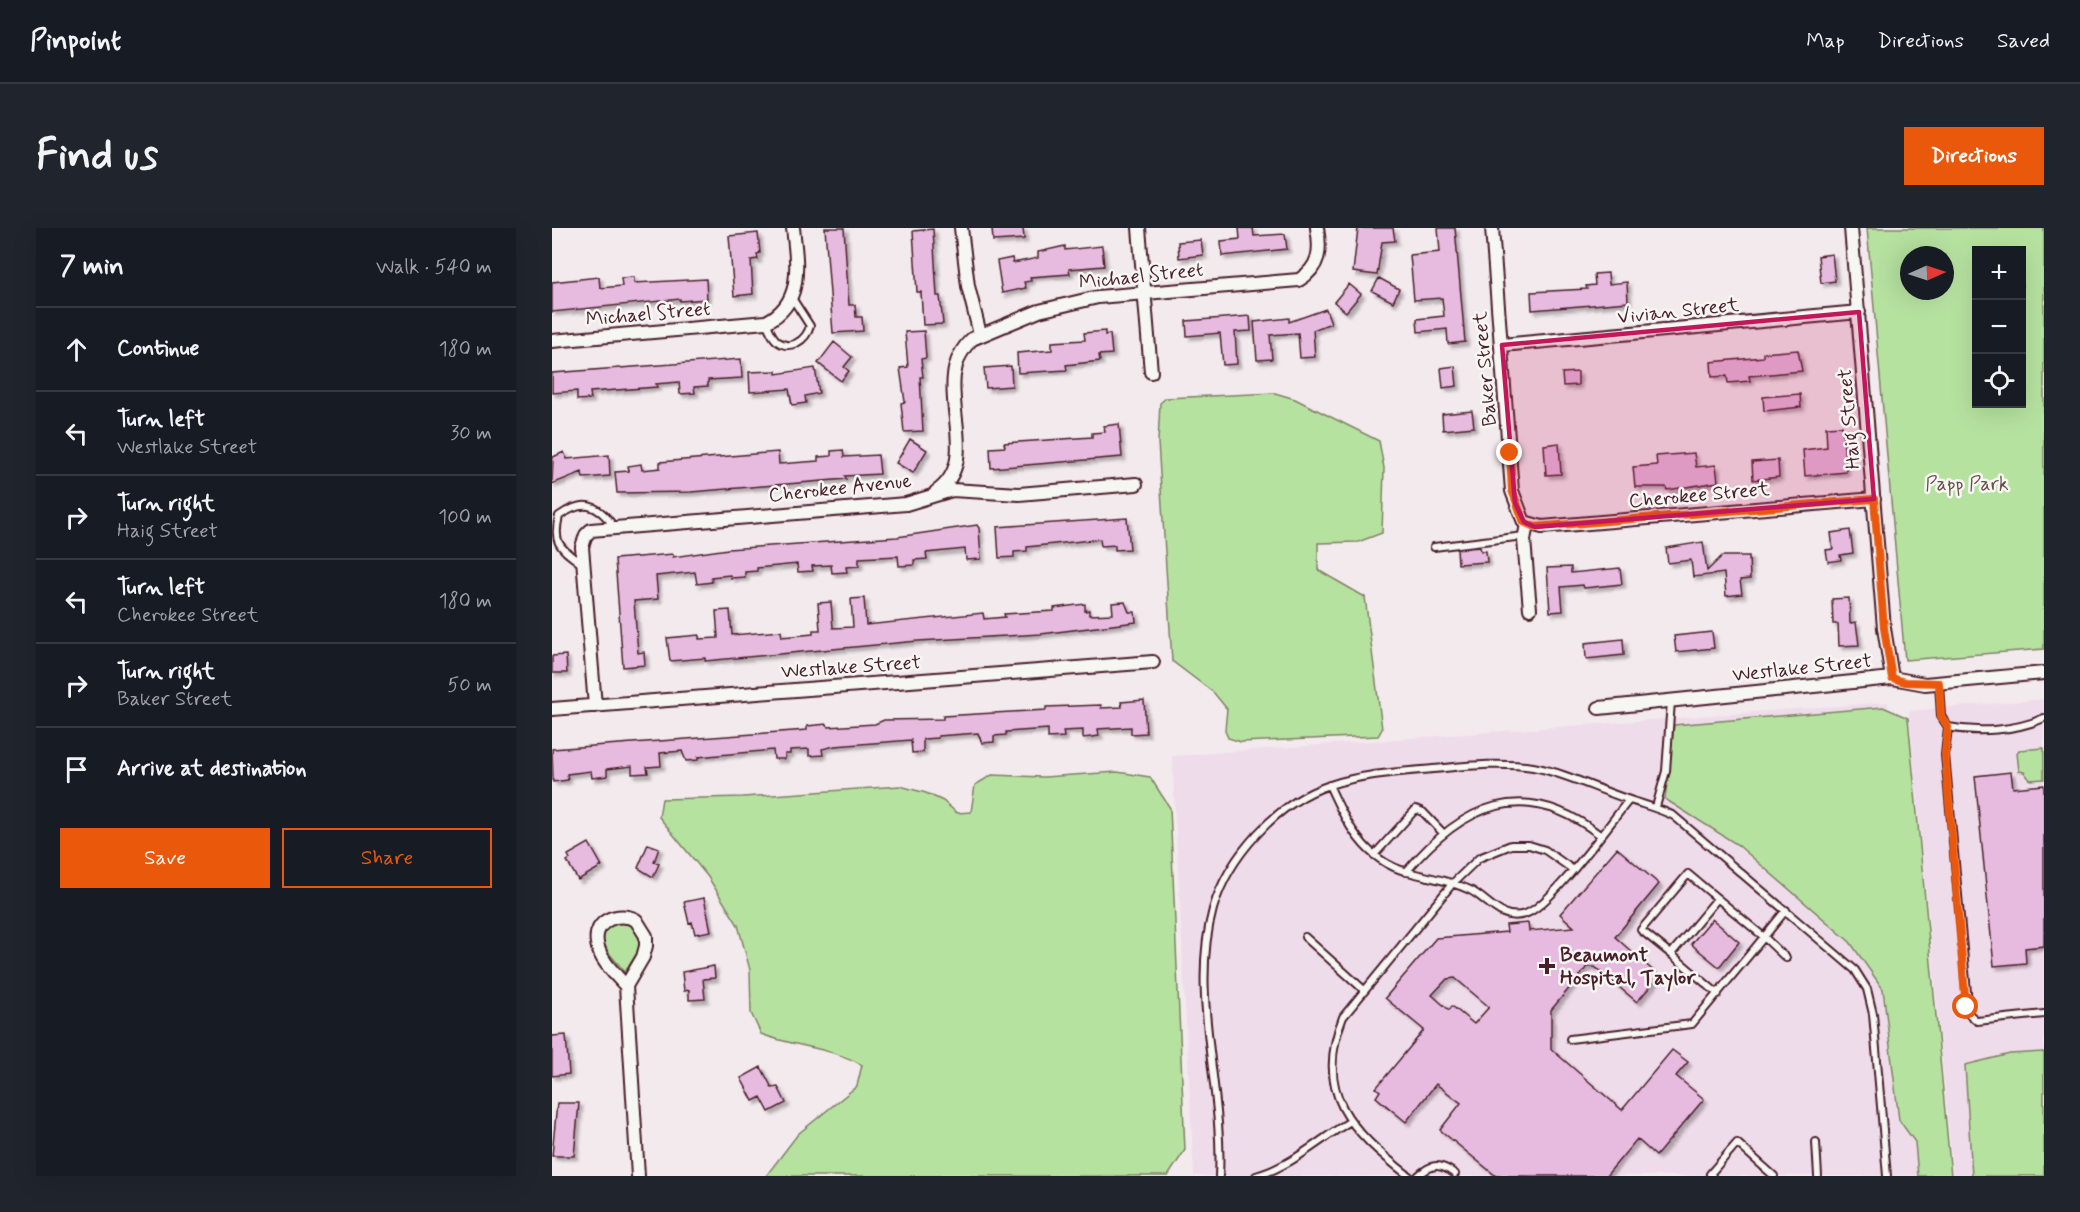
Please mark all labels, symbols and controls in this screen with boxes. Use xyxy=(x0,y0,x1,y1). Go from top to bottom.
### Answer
text: Pinpoint xyxy=(30,23,121,60)
text: Map xyxy=(1806,27,1845,55)
text: Directions xyxy=(1878,27,1964,55)
text: Saved xyxy=(1997,27,2050,55)
button: Directions xyxy=(1904,127,2044,185)
text: Find us xyxy=(36,129,158,184)
north arrow xyxy=(1900,246,1954,300)
map controls xyxy=(1972,246,2026,408)
button: + xyxy=(1972,246,2026,300)
text: 7 min xyxy=(60,250,124,284)
text: Walk · 540 m xyxy=(376,254,492,281)
street label: Michael Street xyxy=(1078,257,1205,296)
street label: Vivian Street xyxy=(1616,292,1741,331)
street label: Michael Street xyxy=(585,296,712,333)
button: − xyxy=(1972,300,2026,354)
street label: Baker Street xyxy=(1467,310,1504,427)
icon: ahead xyxy=(60,333,93,366)
text: Continue xyxy=(117,335,199,363)
text: 180 m xyxy=(439,336,492,363)
button: locate xyxy=(1972,354,2026,408)
street label: Haig Street xyxy=(1832,367,1869,470)
text: Turn left xyxy=(117,406,205,434)
icon: left xyxy=(60,417,93,450)
text: 30 m xyxy=(450,420,492,447)
text: Westlake Street xyxy=(117,434,257,461)
route end xyxy=(1496,439,1522,465)
street label: Cherokee Avenue xyxy=(767,468,913,509)
park label: Papp Park xyxy=(1925,471,2009,498)
street label: Cherokee Street xyxy=(1628,476,1771,515)
text: Turn right xyxy=(117,490,215,518)
icon: right xyxy=(60,501,93,534)
text: 100 m xyxy=(438,504,492,531)
text: Haig Street xyxy=(117,518,218,545)
text: Turn left xyxy=(117,574,205,602)
icon: left xyxy=(60,585,93,618)
text: 180 m xyxy=(439,588,492,615)
text: Cherokee Street xyxy=(117,602,258,629)
street label: Westlake Street xyxy=(1731,648,1873,689)
street label: Westlake Street xyxy=(780,649,922,686)
text: Turn right xyxy=(117,658,215,686)
icon: right xyxy=(60,669,93,702)
text: 50 m xyxy=(447,672,492,699)
text: Baker Street xyxy=(117,686,232,713)
icon: arrive xyxy=(60,753,93,786)
text: Arrive at destination xyxy=(117,755,307,783)
button: Save xyxy=(60,828,270,888)
button: Share xyxy=(282,828,492,888)
place label: Beaumont Hospital, Taylor xyxy=(1560,942,1696,992)
marker: Beaumont Hospital, Taylor xyxy=(1538,957,1556,975)
route start xyxy=(1952,993,1978,1019)

